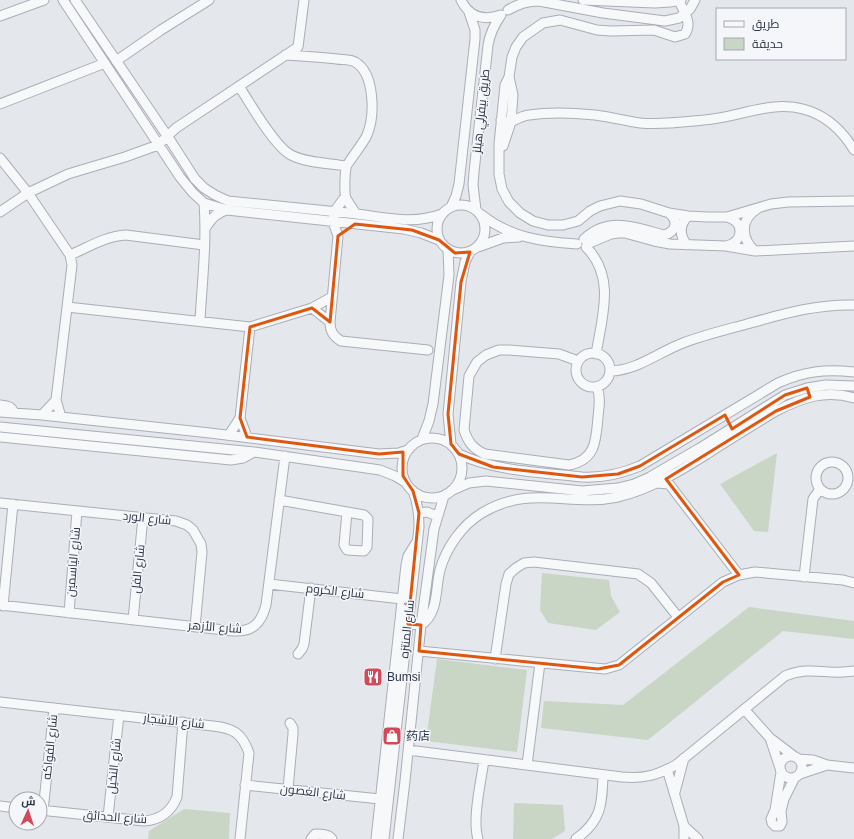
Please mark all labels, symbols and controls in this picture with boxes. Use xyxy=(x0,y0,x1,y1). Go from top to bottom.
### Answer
legend xyxy=(716,8,846,60)
text: طريق xyxy=(752,17,780,31)
text: حديقة xyxy=(752,37,783,51)
street label: طريق بيفرلي هيلز xyxy=(470,68,495,155)
street label: شارع الورد xyxy=(122,508,172,529)
street label: شارع الياسمين xyxy=(63,526,84,598)
street label: شارع الفل xyxy=(128,544,149,594)
street label: شارع الكروم xyxy=(305,581,365,602)
street label: شارع المنتزه xyxy=(397,599,418,659)
street label: شارع الأزهر xyxy=(187,618,242,637)
restaurant icon: Bumsi xyxy=(362,666,384,688)
place label: Bumsi xyxy=(387,670,420,684)
street label: شارع الأشجار xyxy=(142,711,205,732)
street label: شارع الفواكه xyxy=(40,714,61,780)
shop icon: 药店 xyxy=(381,725,403,747)
place label: 药店 xyxy=(406,729,430,743)
street label: شارع النخيل xyxy=(104,737,125,795)
street label: شارع الغصون xyxy=(279,782,347,803)
north arrow xyxy=(8,791,48,831)
text: ش xyxy=(21,795,36,808)
street label: شارع الحدائق xyxy=(83,808,147,827)

